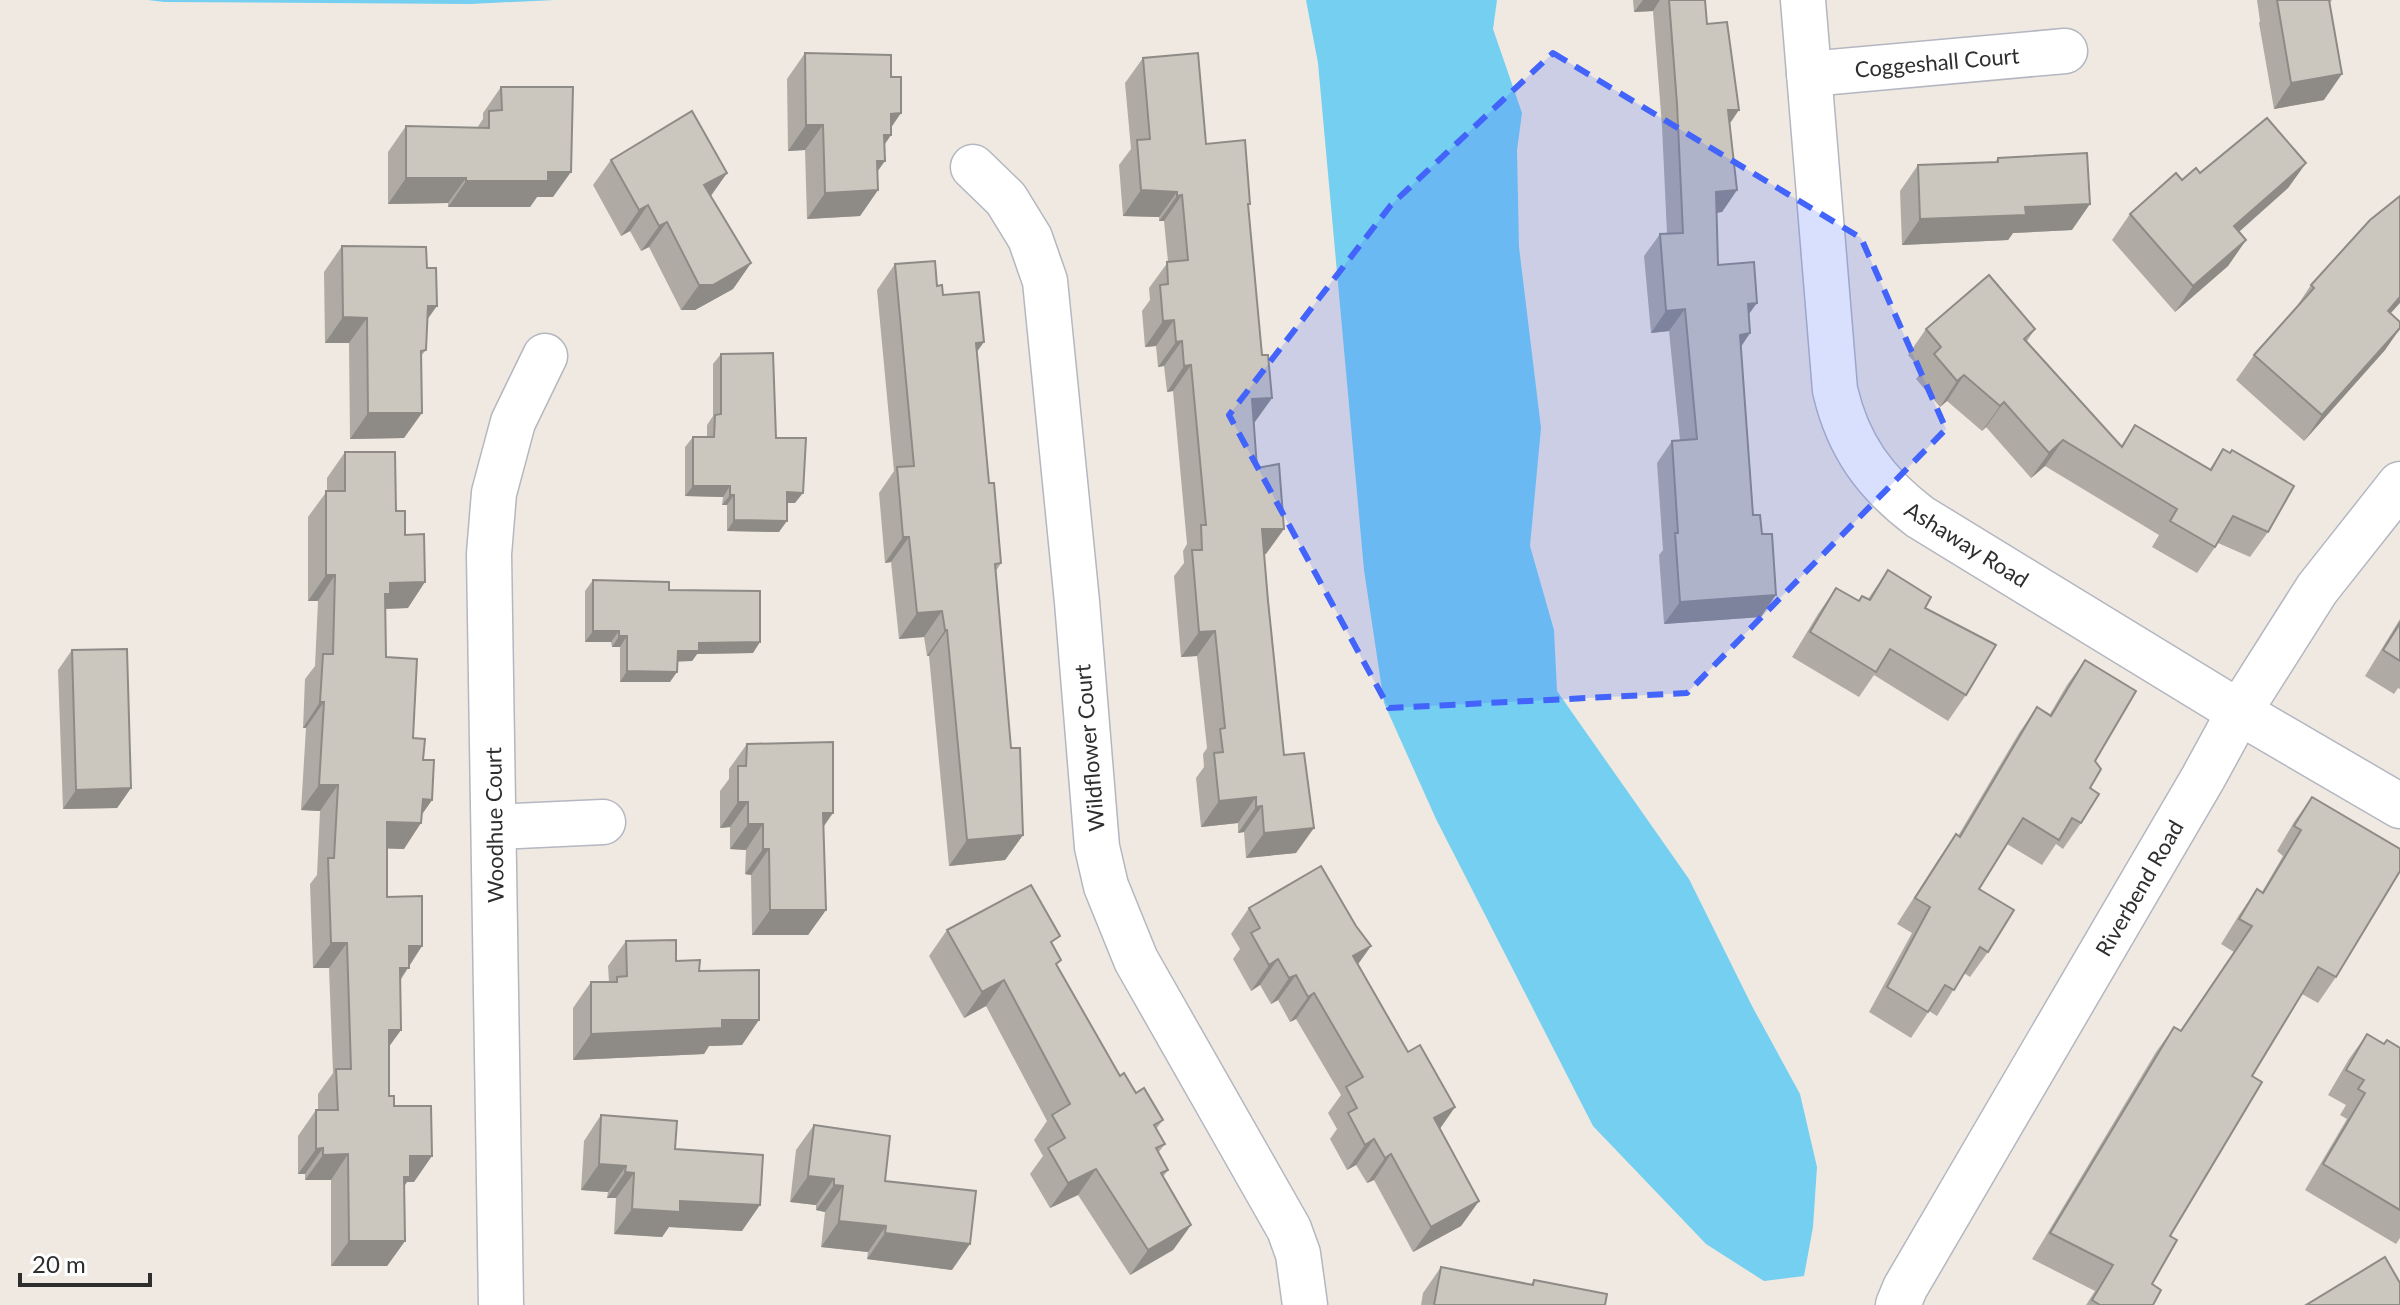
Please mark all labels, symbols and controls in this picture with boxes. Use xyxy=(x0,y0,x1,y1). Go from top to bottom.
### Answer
street label: Coggeshall Court xyxy=(1854,41,2020,83)
street label: Ashaway Road xyxy=(1900,495,2034,593)
street label: Wildflower Court xyxy=(1068,663,1110,833)
street label: Woodhue Court xyxy=(479,747,509,903)
street label: Riverbend Road xyxy=(2089,815,2189,961)
scale bar xyxy=(20,1237,150,1287)
text: 20 m xyxy=(32,1249,86,1278)

